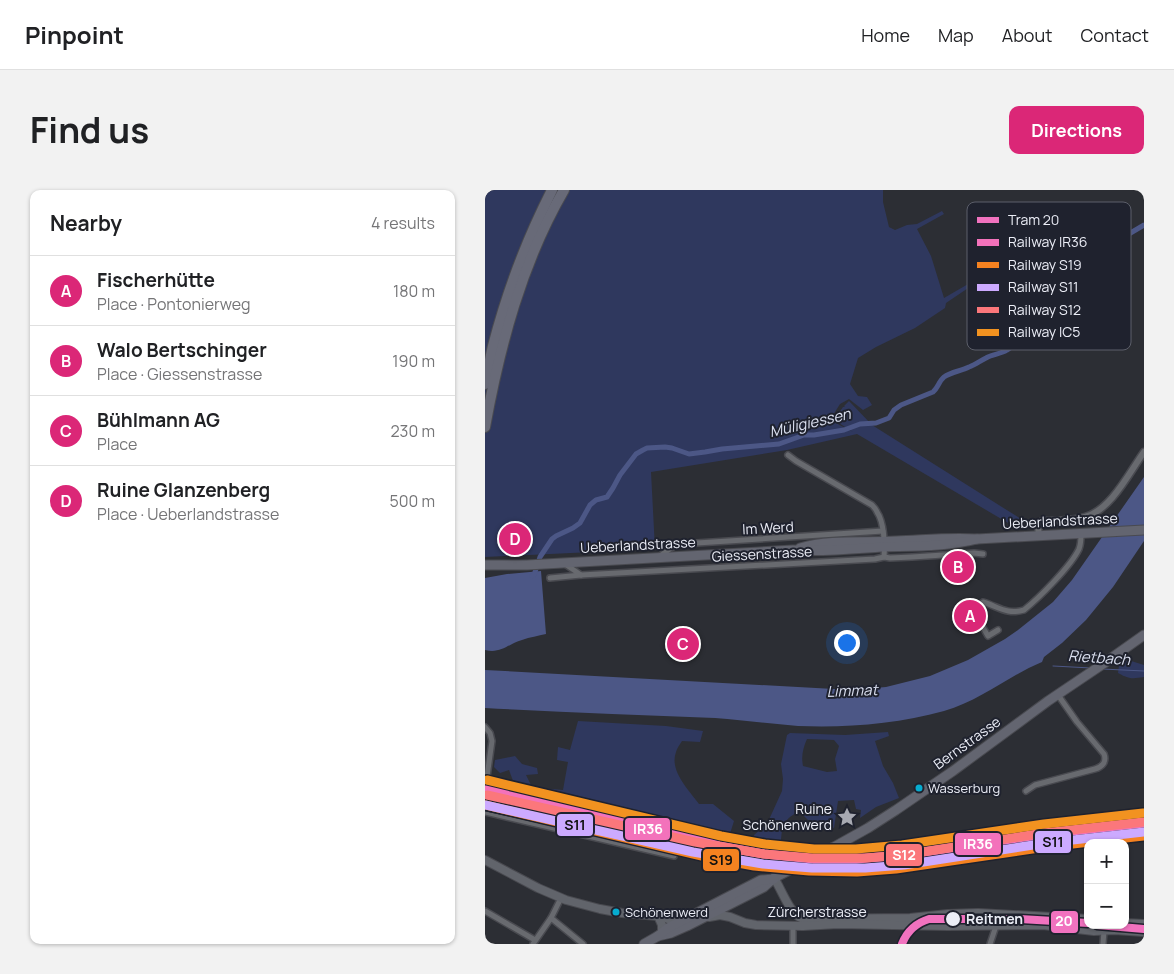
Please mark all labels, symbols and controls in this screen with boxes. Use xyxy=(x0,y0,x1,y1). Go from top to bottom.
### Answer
text: Pinpoint xyxy=(25,18,124,51)
text: Home xyxy=(861,23,910,47)
text: Map xyxy=(938,23,974,47)
text: About xyxy=(1002,23,1052,47)
text: Contact xyxy=(1080,23,1149,47)
text: Find us xyxy=(30,106,149,154)
button: Directions xyxy=(1009,106,1144,154)
legend xyxy=(967,202,1131,350)
text: Nearby xyxy=(50,209,122,237)
text: Tram 20 xyxy=(1008,210,1059,229)
text: 4 results xyxy=(371,212,435,234)
text: Railway IR36 xyxy=(1008,232,1088,251)
text: Railway S19 xyxy=(1008,255,1082,274)
text: Fischerhütte xyxy=(97,267,215,293)
text: Railway S11 xyxy=(1008,277,1079,296)
text: A xyxy=(61,280,71,302)
text: 180 m xyxy=(393,280,435,302)
text: Place · Pontonierweg xyxy=(97,293,251,315)
text: Railway S12 xyxy=(1008,300,1081,319)
text: Railway IC5 xyxy=(1008,322,1080,341)
text: Walo Bertschinger xyxy=(97,337,267,363)
text: B xyxy=(61,350,71,372)
text: 190 m xyxy=(392,350,435,372)
text: Place · Giessenstrasse xyxy=(97,363,262,385)
water label: Müligiessen xyxy=(767,403,854,442)
text: Bühlmann AG xyxy=(97,407,220,433)
text: C xyxy=(60,420,72,442)
text: 230 m xyxy=(391,420,435,442)
text: Place xyxy=(97,433,137,455)
text: Ruine Glanzenberg xyxy=(97,477,270,503)
text: D xyxy=(60,490,72,512)
text: 500 m xyxy=(389,490,435,512)
text: Place · Ueberlandstrasse xyxy=(97,503,279,525)
street label: Ueberlandstrasse xyxy=(1002,508,1118,533)
street label: Im Werd xyxy=(742,517,794,538)
pin: D xyxy=(499,520,531,558)
street label: Ueberlandstrasse xyxy=(580,532,696,557)
street label: Giessenstrasse xyxy=(711,541,813,566)
pin: B xyxy=(942,548,974,586)
pin: A xyxy=(954,597,986,635)
pin: C xyxy=(667,625,699,663)
your location xyxy=(834,630,860,656)
water label: Rietbach xyxy=(1067,645,1132,670)
water label: Limmat xyxy=(826,679,880,702)
street label: Bernstrasse xyxy=(929,712,1004,773)
place label: Wasserburg xyxy=(928,779,1000,797)
marker: Wasserburg xyxy=(914,783,924,793)
place label: Ruine Schönenwerd xyxy=(743,799,832,834)
place icon: Ruine Schönenwerd xyxy=(836,806,858,828)
line badge: S11 xyxy=(556,813,594,837)
text: S11 xyxy=(564,815,586,834)
line badge: IR36 xyxy=(624,817,671,841)
text: IR36 xyxy=(633,819,663,838)
line badge: S11 xyxy=(1034,830,1072,854)
line badge: IR36 xyxy=(954,832,1002,856)
text: S11 xyxy=(1042,832,1064,851)
text: IR36 xyxy=(963,834,993,853)
map controls xyxy=(1084,839,1129,929)
button: + xyxy=(1084,839,1129,884)
line badge: S12 xyxy=(885,843,923,867)
text: S12 xyxy=(892,845,916,864)
line badge: S19 xyxy=(702,848,740,872)
text: S19 xyxy=(709,850,733,869)
button: − xyxy=(1084,884,1129,929)
street label: Zürcherstrasse xyxy=(767,902,867,921)
place label: Schönenwerd xyxy=(625,903,708,921)
marker: Schönenwerd xyxy=(611,907,621,917)
place label: Reitmen xyxy=(966,909,1023,928)
marker: Reitmen xyxy=(944,910,962,928)
line badge: 20 xyxy=(1050,910,1079,934)
text: 20 xyxy=(1055,911,1073,930)

